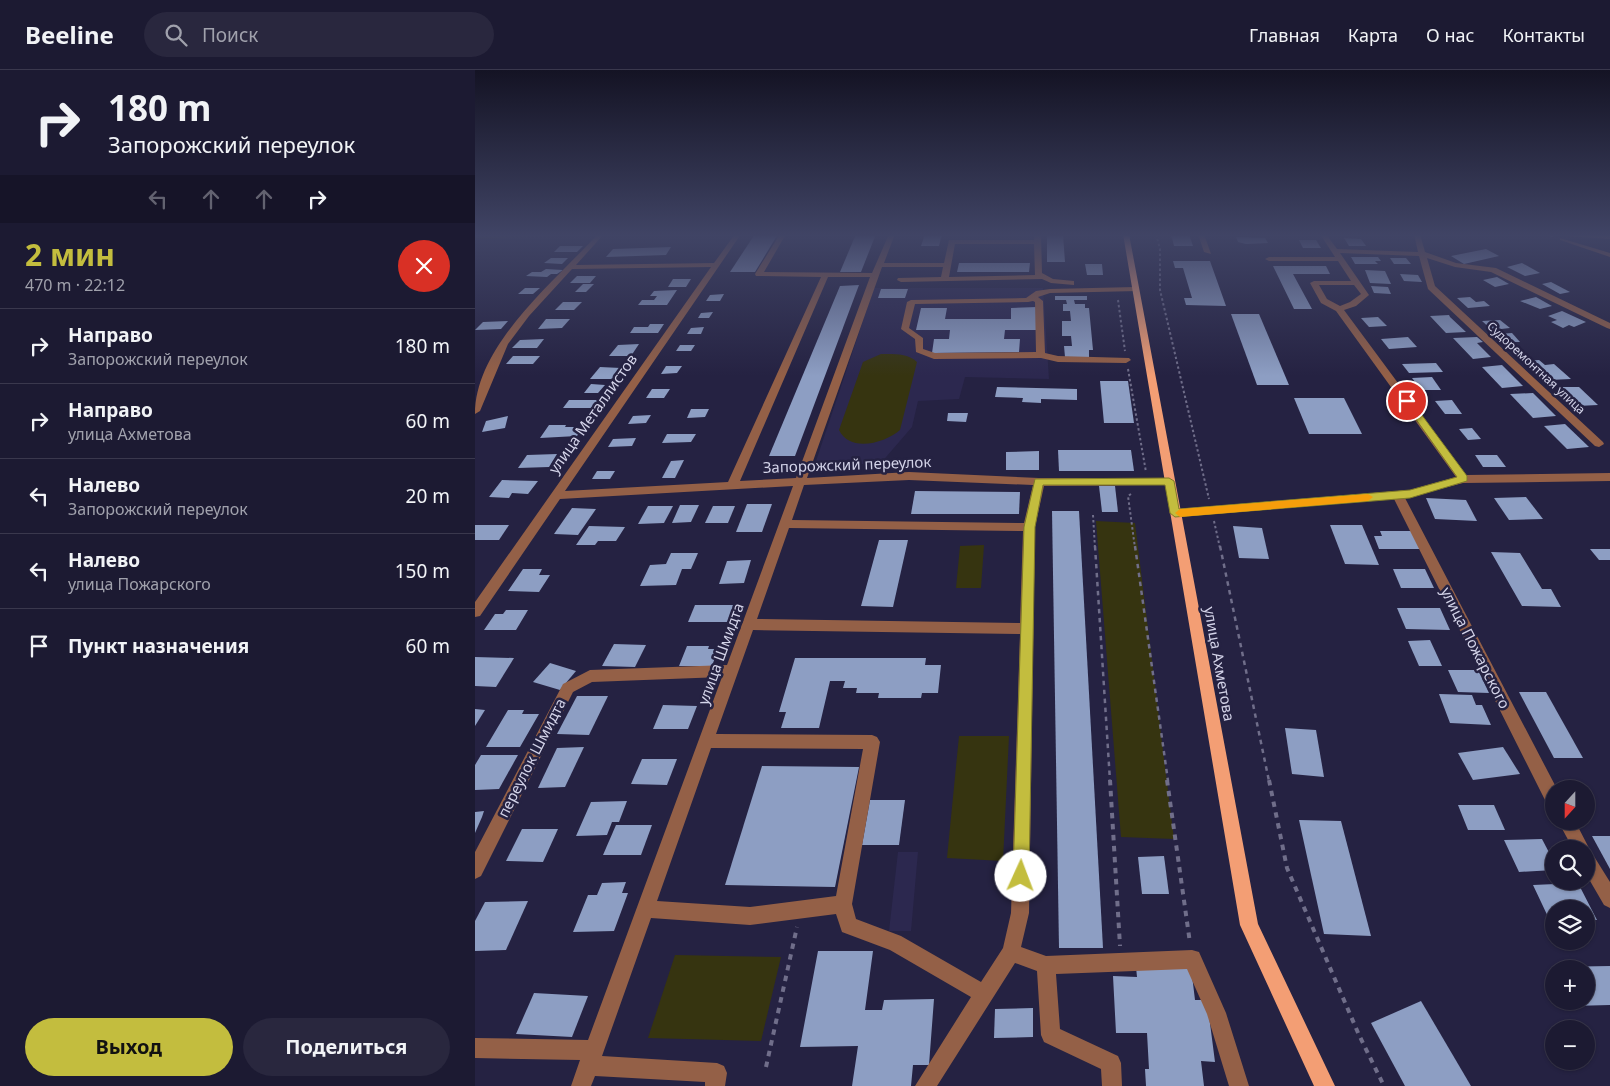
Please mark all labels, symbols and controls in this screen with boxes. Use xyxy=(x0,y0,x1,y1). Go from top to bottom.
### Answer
search box xyxy=(144,12,494,57)
text: Beeline xyxy=(25,18,114,51)
icon: search xyxy=(162,21,190,49)
text: Поиск xyxy=(202,22,258,48)
text: Главная xyxy=(1249,23,1320,47)
text: Карта xyxy=(1348,23,1398,47)
text: О нас xyxy=(1426,23,1474,47)
text: Контакты xyxy=(1502,23,1585,47)
text: 180 m xyxy=(108,84,211,131)
icon: right xyxy=(25,90,90,155)
text: Запорожский переулок xyxy=(108,129,355,159)
icon: left xyxy=(144,185,172,213)
icon: ahead xyxy=(197,185,225,213)
icon: ahead xyxy=(250,185,278,213)
icon: right xyxy=(303,185,331,213)
text: 2 мин xyxy=(25,234,115,275)
button: close xyxy=(398,240,450,292)
text: 470 m · 22:12 xyxy=(25,274,125,296)
street label: Судоремонтная улица xyxy=(1483,317,1589,418)
text: Направо xyxy=(68,322,153,348)
icon: right xyxy=(25,332,53,360)
text: 180 m xyxy=(395,333,450,359)
text: Запорожский переулок xyxy=(68,348,248,370)
street label: улица Металлистов xyxy=(543,350,641,477)
pin xyxy=(1386,380,1428,422)
icon: arrive xyxy=(1393,387,1421,415)
text: Направо xyxy=(68,397,153,423)
icon: right xyxy=(25,407,53,435)
text: 60 m xyxy=(406,408,450,434)
text: улица Ахметова xyxy=(68,423,192,445)
street label: Запорожский переулок xyxy=(762,451,932,477)
text: Налево xyxy=(68,472,140,498)
icon: left xyxy=(25,482,53,510)
text: 20 m xyxy=(406,483,450,509)
text: Запорожский переулок xyxy=(68,498,248,520)
text: Налево xyxy=(68,547,140,573)
icon: left xyxy=(25,557,53,585)
text: 150 m xyxy=(395,558,450,584)
text: улица Пожарского xyxy=(68,573,211,595)
street label: улица Пожарского xyxy=(1437,583,1515,712)
street label: улица Шмидта xyxy=(692,600,748,707)
street label: улица Ахметова xyxy=(1200,605,1240,723)
icon: arrive xyxy=(25,632,53,660)
text: Пункт назначения xyxy=(68,633,249,659)
text: 60 m xyxy=(406,633,450,659)
street label: переулок Шмидта xyxy=(492,695,570,821)
north arrow xyxy=(1545,780,1595,830)
map controls xyxy=(1545,780,1595,1070)
button: search xyxy=(1545,840,1595,890)
position arrow xyxy=(994,849,1046,901)
button: layers xyxy=(1545,900,1595,950)
button: + xyxy=(1545,960,1595,1010)
button: Выход xyxy=(25,1018,233,1076)
button: Поделиться xyxy=(243,1018,450,1076)
button: − xyxy=(1545,1020,1595,1070)

